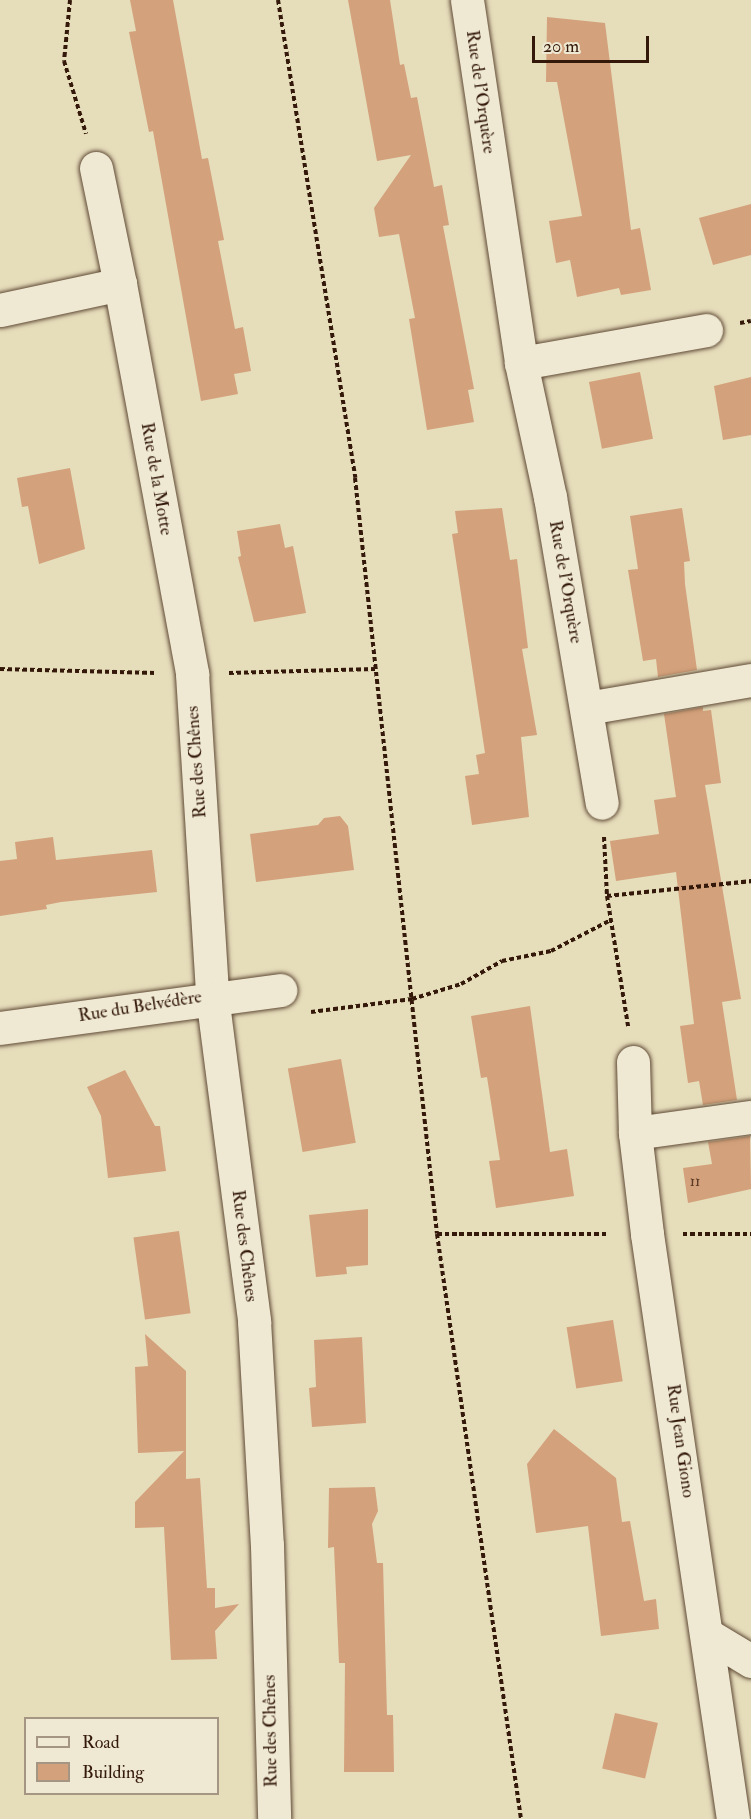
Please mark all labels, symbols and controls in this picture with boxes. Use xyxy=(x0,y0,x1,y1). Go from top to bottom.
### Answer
scale bar xyxy=(535,24,652,62)
street label: Rue de l'Orquère xyxy=(461,29,499,155)
text: 20 m xyxy=(543,35,579,58)
street label: Rue de la Motte xyxy=(135,421,177,537)
street label: Rue de l'Orquère xyxy=(544,519,586,645)
street label: Rue des Chênes xyxy=(182,705,212,819)
street label: Rue du Belvédère xyxy=(77,987,203,1027)
house number: 11 xyxy=(690,1173,700,1191)
street label: Rue des Chênes xyxy=(226,1189,262,1303)
street label: Rue Jean Giono xyxy=(661,1383,699,1499)
street label: Rue des Chênes xyxy=(259,1674,283,1788)
legend xyxy=(24,1717,219,1795)
text: Road xyxy=(82,1731,120,1754)
text: Building xyxy=(82,1761,144,1784)

